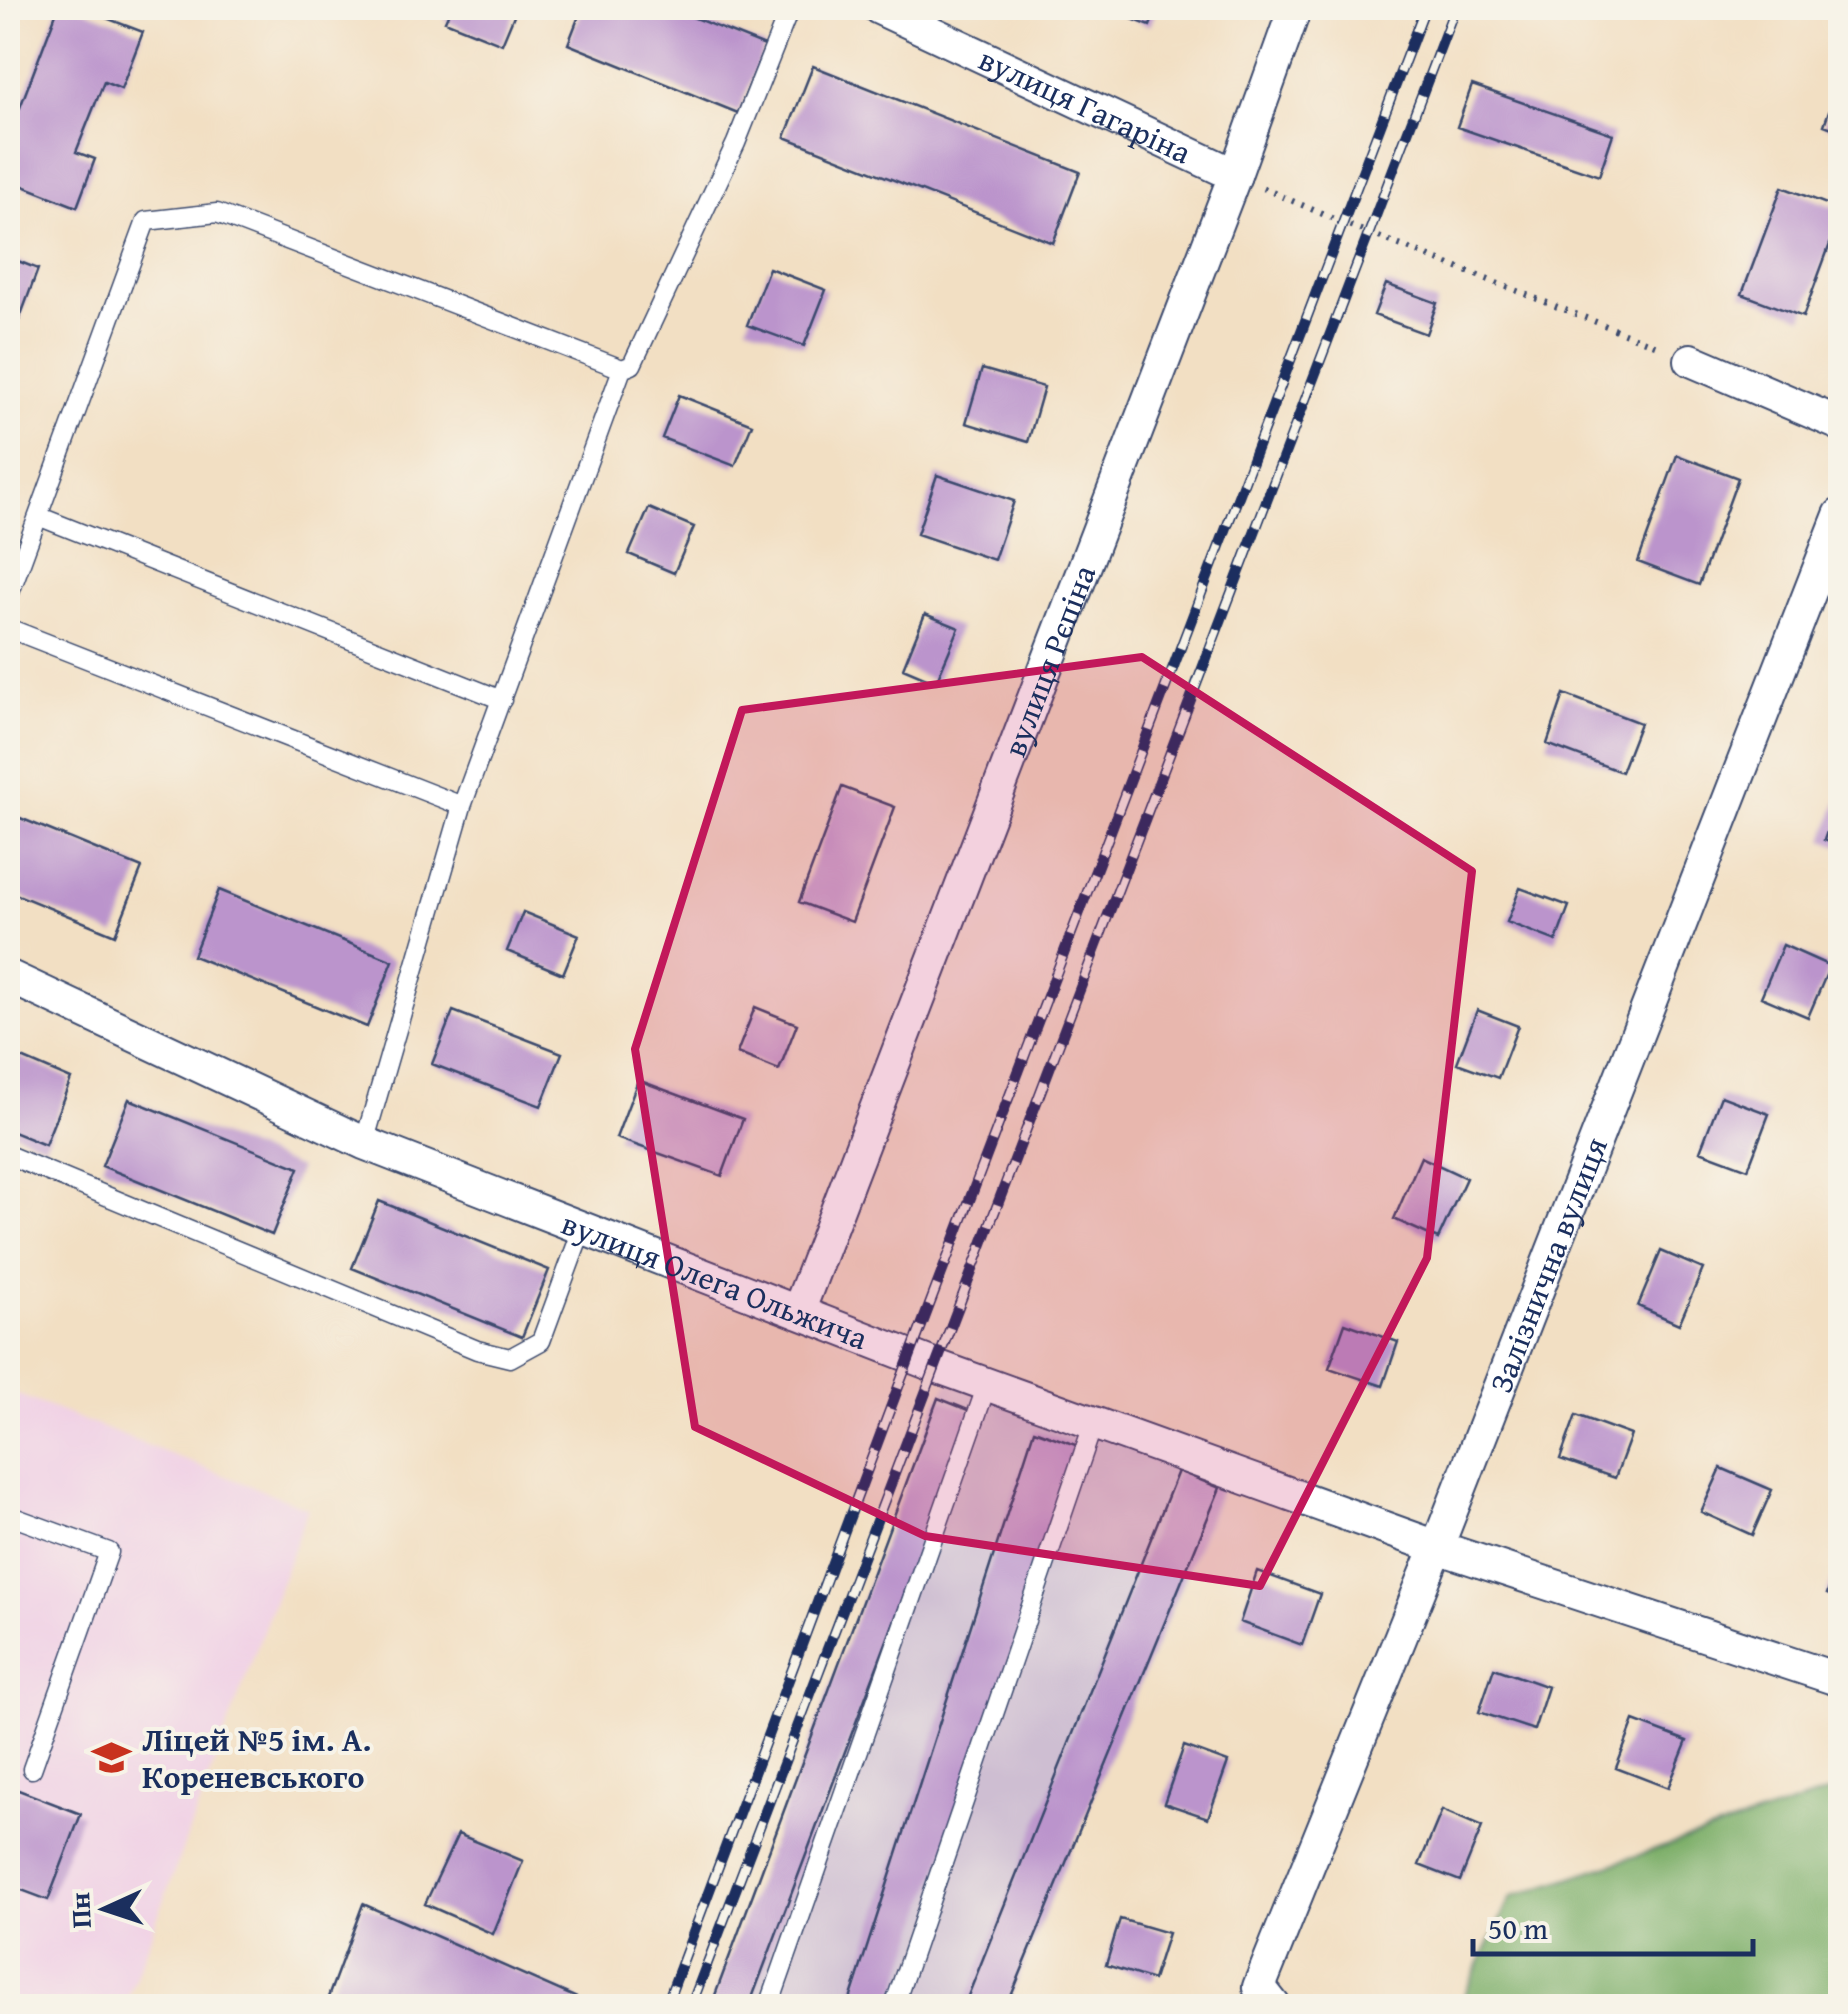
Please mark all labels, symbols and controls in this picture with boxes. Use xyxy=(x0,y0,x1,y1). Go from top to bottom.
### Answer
street label: вулиця Гагаріна xyxy=(972,35,1200,175)
street label: вулиця Рєпіна xyxy=(990,557,1107,763)
street label: Залізнична вулиця xyxy=(1476,1130,1618,1399)
street label: вулиця Олега Ольжича xyxy=(555,1199,876,1361)
place label: Ліцей №5 ім. А. Кореневського xyxy=(142,1716,371,1800)
school or university icon: Ліцей №5 ім. А. Кореневського xyxy=(91,1736,133,1778)
north arrow xyxy=(55,1859,155,1959)
text: Пн xyxy=(58,1891,101,1929)
scale bar xyxy=(1473,1894,1753,1956)
text: 50 m xyxy=(1488,1906,1548,1950)

